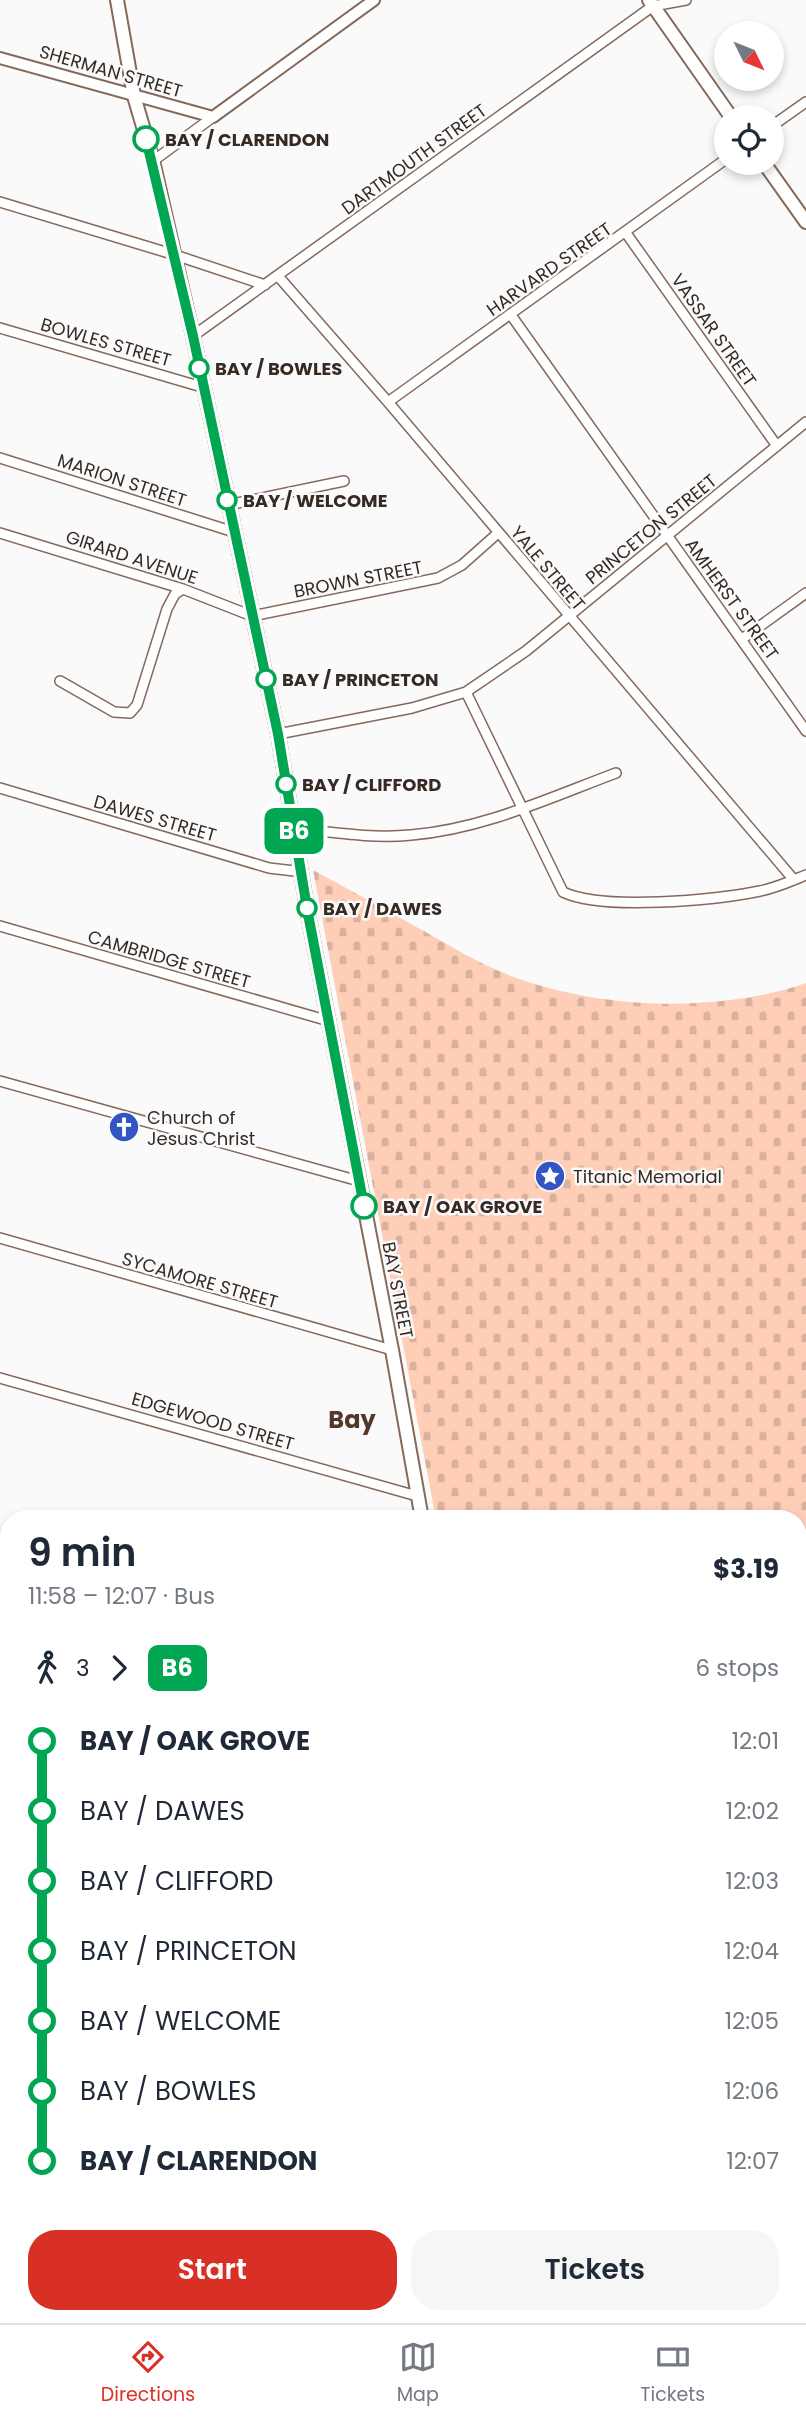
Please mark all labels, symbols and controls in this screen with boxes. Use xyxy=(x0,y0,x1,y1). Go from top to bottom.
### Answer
north arrow xyxy=(714,21,784,91)
map controls xyxy=(714,21,784,175)
street label: SHERMAN STREET xyxy=(37,39,186,103)
street label: DARTMOUTH STREET xyxy=(336,98,492,220)
button: locate xyxy=(714,105,784,175)
marker: BAY / CLARENDON xyxy=(133,126,159,152)
place label: BAY / CLARENDON xyxy=(165,127,329,152)
street label: HARVARD STREET xyxy=(481,216,617,322)
street label: VASSAR STREET xyxy=(666,268,762,392)
street label: BOWLES STREET xyxy=(38,311,174,373)
place label: BAY / BOWLES xyxy=(215,356,342,381)
marker: BAY / BOWLES xyxy=(189,358,209,378)
street label: MARION STREET xyxy=(54,447,190,513)
street label: PRINCETON STREET xyxy=(580,468,722,590)
place label: BAY / WELCOME xyxy=(243,488,387,513)
marker: BAY / WELCOME xyxy=(217,490,237,510)
street label: YALE STREET xyxy=(505,520,591,616)
street label: GIRARD AVENUE xyxy=(63,524,201,590)
street label: AMHERST STREET xyxy=(679,533,785,665)
street label: BROWN STREET xyxy=(292,554,425,604)
place label: BAY / PRINCETON xyxy=(282,667,439,692)
marker: BAY / PRINCETON xyxy=(256,669,276,689)
place label: BAY / CLIFFORD xyxy=(302,772,441,797)
marker: BAY / CLIFFORD xyxy=(276,774,296,794)
street label: DAWES STREET xyxy=(91,789,219,848)
line badge: B6 xyxy=(262,808,326,854)
text: B6 xyxy=(278,814,310,847)
place label: BAY / DAWES xyxy=(323,896,442,921)
marker: BAY / DAWES xyxy=(297,898,317,918)
street label: CAMBRIDGE STREET xyxy=(85,924,254,994)
place label: Church of Jesus Christ xyxy=(147,1105,255,1151)
church icon: Church of Jesus Christ xyxy=(107,1110,141,1144)
place icon: Titanic Memorial xyxy=(533,1159,567,1193)
place label: Titanic Memorial xyxy=(573,1164,722,1189)
marker: BAY / OAK GROVE xyxy=(351,1193,377,1219)
place label: BAY / OAK GROVE xyxy=(383,1194,542,1219)
street label: BAY STREET xyxy=(376,1240,420,1341)
street label: SYCAMORE STREET xyxy=(119,1246,281,1314)
street label: EDGEWOOD STREET xyxy=(129,1386,297,1456)
district label: Bay xyxy=(328,1403,376,1436)
text: 9 min xyxy=(28,1526,136,1579)
text: $3.19 xyxy=(713,1551,779,1587)
text: 11:58 – 12:07 · Bus xyxy=(28,1580,215,1612)
icon: walk xyxy=(28,1649,66,1687)
icon: forward xyxy=(100,1649,138,1687)
text: B6 xyxy=(162,1651,193,1684)
text: 3 xyxy=(76,1652,90,1684)
text: 6 stops xyxy=(696,1652,779,1684)
text: BAY / OAK GROVE xyxy=(80,1723,310,1759)
text: 12:01 xyxy=(732,1725,779,1757)
text: BAY / DAWES xyxy=(80,1793,245,1829)
text: 12:02 xyxy=(726,1795,779,1827)
text: BAY / CLIFFORD xyxy=(80,1863,273,1899)
text: 12:03 xyxy=(726,1865,779,1897)
text: BAY / PRINCETON xyxy=(80,1933,297,1969)
text: 12:04 xyxy=(725,1935,779,1967)
text: BAY / WELCOME xyxy=(80,2003,281,2039)
text: 12:05 xyxy=(725,2005,779,2037)
text: BAY / BOWLES xyxy=(80,2073,257,2109)
text: 12:06 xyxy=(724,2075,779,2107)
text: BAY / CLARENDON xyxy=(80,2143,317,2179)
text: 12:07 xyxy=(727,2145,779,2177)
button: Start xyxy=(28,2230,397,2310)
button: Tickets xyxy=(411,2230,779,2310)
tab: Directions xyxy=(101,2338,195,2409)
tab: Map xyxy=(397,2338,439,2409)
tab: Tickets xyxy=(640,2338,705,2409)

